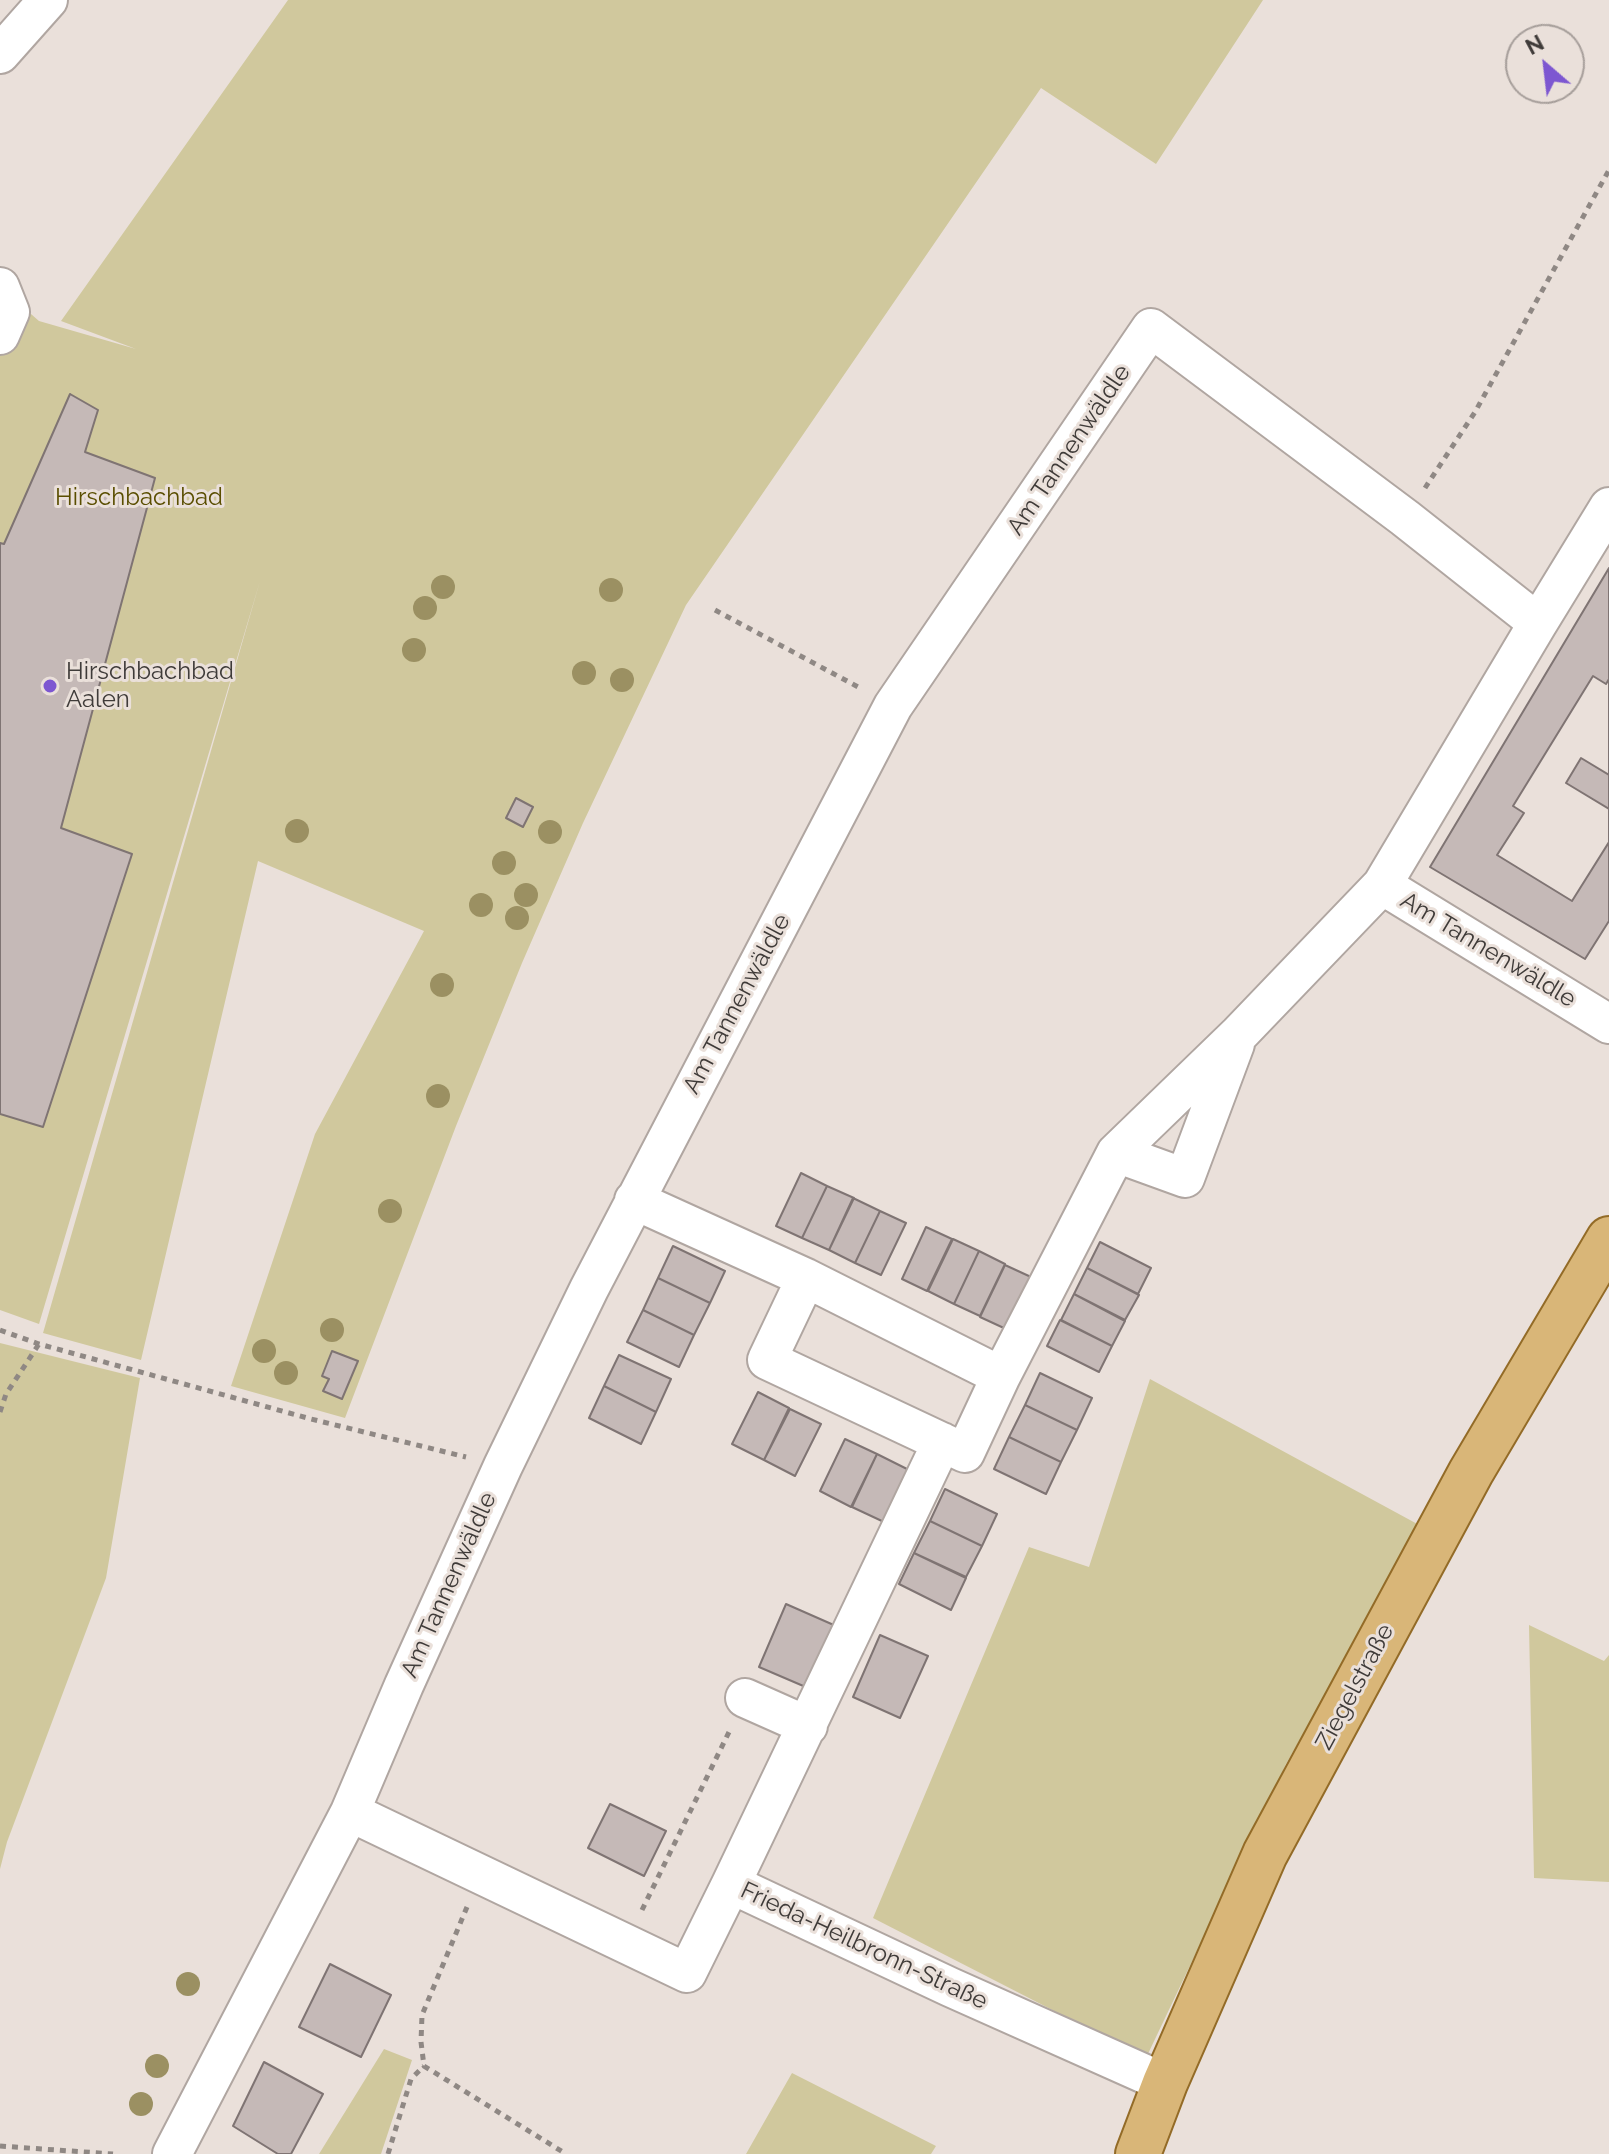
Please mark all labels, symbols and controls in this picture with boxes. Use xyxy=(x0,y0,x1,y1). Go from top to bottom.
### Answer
north arrow xyxy=(1505,24,1585,104)
text: N xyxy=(1521,29,1548,60)
street label: Am Tannenwäldle xyxy=(1001,359,1137,541)
park label: Hirschbachbad xyxy=(55,484,223,512)
place label: Hirschbachbad Aalen xyxy=(66,658,234,714)
marker: Hirschbachbad Aalen xyxy=(41,677,59,695)
street label: Am Tannenwäldle xyxy=(1395,886,1581,1014)
street label: Am Tannenwäldle xyxy=(677,909,797,1099)
street label: Am Tannenwäldle xyxy=(395,1488,503,1682)
street label: Ziegelstraße xyxy=(1310,1619,1400,1755)
street label: Frieda-Heilbronn-Straße xyxy=(736,1876,992,2016)

